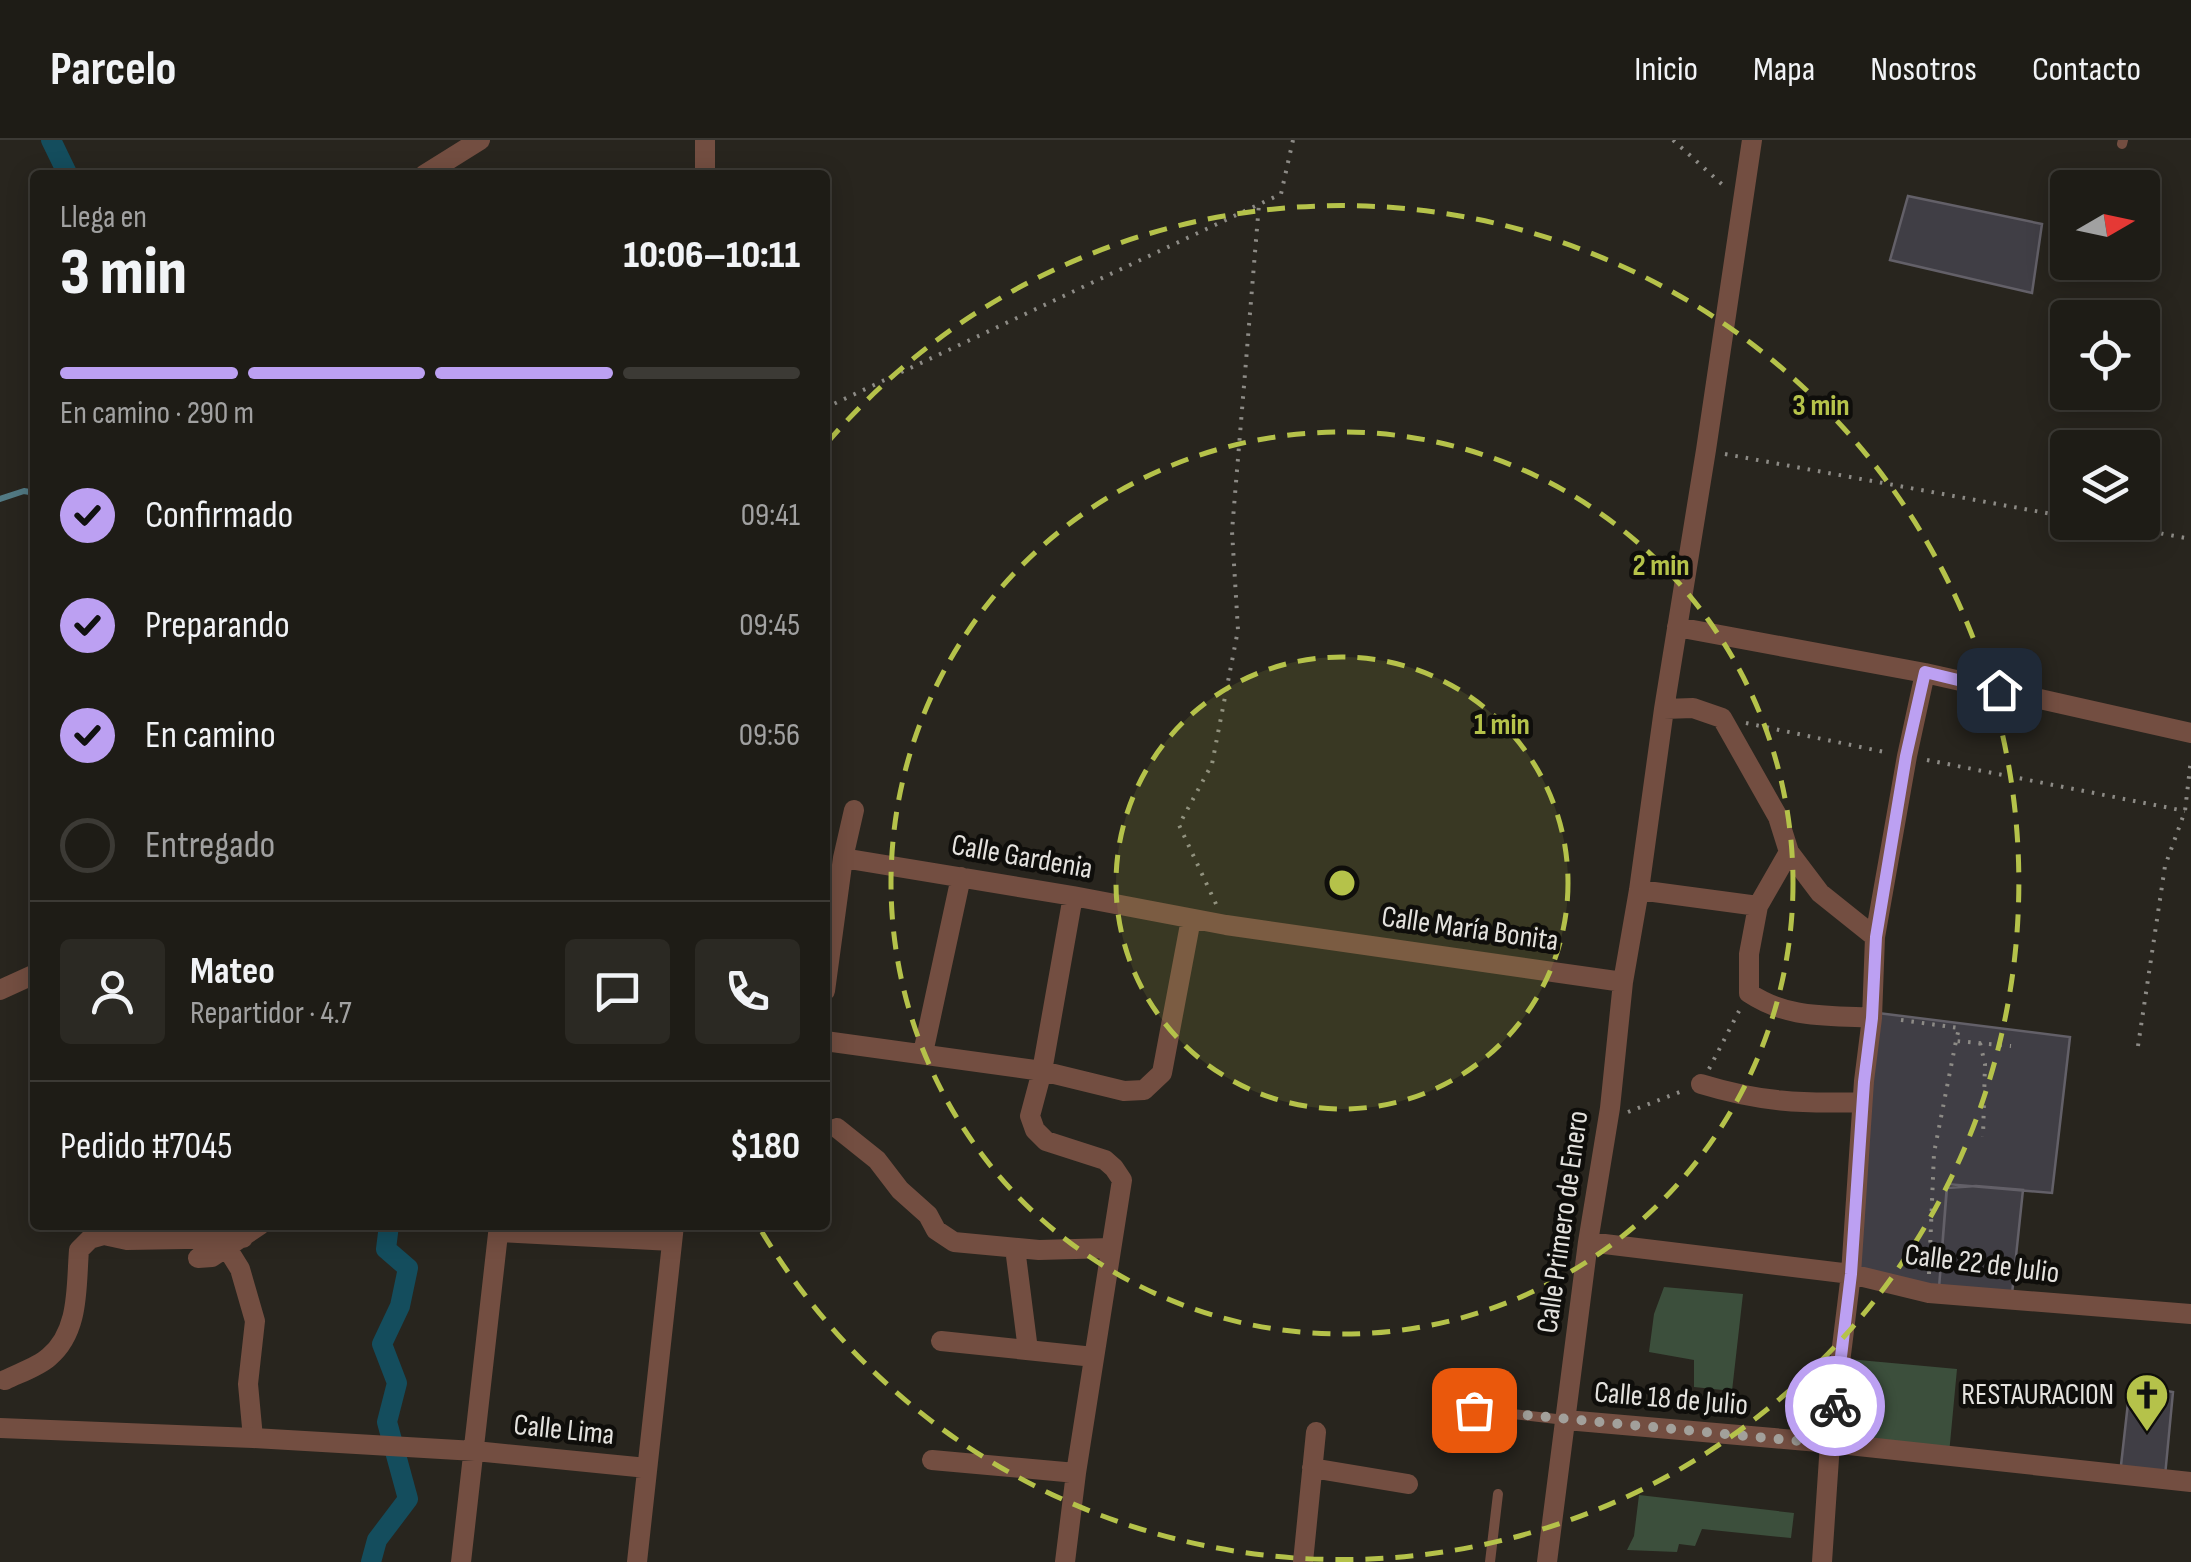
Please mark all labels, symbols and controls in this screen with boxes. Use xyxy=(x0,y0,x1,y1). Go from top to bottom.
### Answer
text: Parcelo xyxy=(50,41,176,98)
text: Inicio xyxy=(1634,48,1698,91)
text: Mapa xyxy=(1753,48,1815,91)
text: Nosotros xyxy=(1870,48,1977,91)
text: Contacto xyxy=(2032,48,2141,91)
north arrow xyxy=(2050,170,2160,280)
map controls xyxy=(2050,170,2160,540)
text: Llega en xyxy=(60,198,147,237)
text: 10:06–10:11 xyxy=(624,233,800,278)
text: 3 min xyxy=(60,235,187,313)
button: locate xyxy=(2050,300,2160,410)
text: 3 min xyxy=(1792,388,1850,424)
text: En camino · 290 m xyxy=(60,394,254,433)
button: layers xyxy=(2050,430,2160,540)
icon: check xyxy=(60,488,115,543)
text: Confirmado xyxy=(145,493,293,538)
text: 09:41 xyxy=(741,496,800,535)
text: 2 min xyxy=(1632,548,1690,584)
icon: check xyxy=(60,598,115,653)
text: Preparando xyxy=(145,603,290,648)
text: 09:45 xyxy=(739,606,800,645)
pin xyxy=(1957,648,2042,733)
icon: home xyxy=(1972,663,2027,718)
text: 1 min xyxy=(1474,707,1530,743)
icon: check xyxy=(60,708,115,763)
text: En camino xyxy=(145,713,276,758)
text: 09:56 xyxy=(739,716,800,755)
text: Entregado xyxy=(145,823,275,868)
street label: Calle Gardenia xyxy=(949,827,1095,887)
centre of rings xyxy=(1324,865,1360,901)
street label: Calle María Bonita xyxy=(1379,899,1561,959)
button: person xyxy=(60,939,165,1044)
button: chat xyxy=(565,939,670,1044)
button: phone xyxy=(695,939,800,1044)
text: Mateo xyxy=(190,949,275,994)
text: Repartidor · 4.7 xyxy=(190,994,352,1033)
street label: Calle Primero de Enero xyxy=(1530,1108,1596,1336)
text: Pedido #7045 xyxy=(60,1124,232,1169)
text: $180 xyxy=(730,1124,800,1169)
street label: Calle 22 de Julio xyxy=(1903,1237,2061,1291)
courier xyxy=(1785,1356,1885,1456)
pin xyxy=(1432,1368,1517,1453)
church icon: RESTAURACI0N xyxy=(2124,1372,2170,1433)
street label: Calle 18 de Julio xyxy=(1593,1374,1749,1424)
place label: RESTAURACI0N xyxy=(1961,1377,2114,1413)
icon: bike xyxy=(1808,1379,1863,1434)
icon: bag xyxy=(1447,1383,1502,1438)
street label: Calle Lima xyxy=(512,1407,616,1453)

